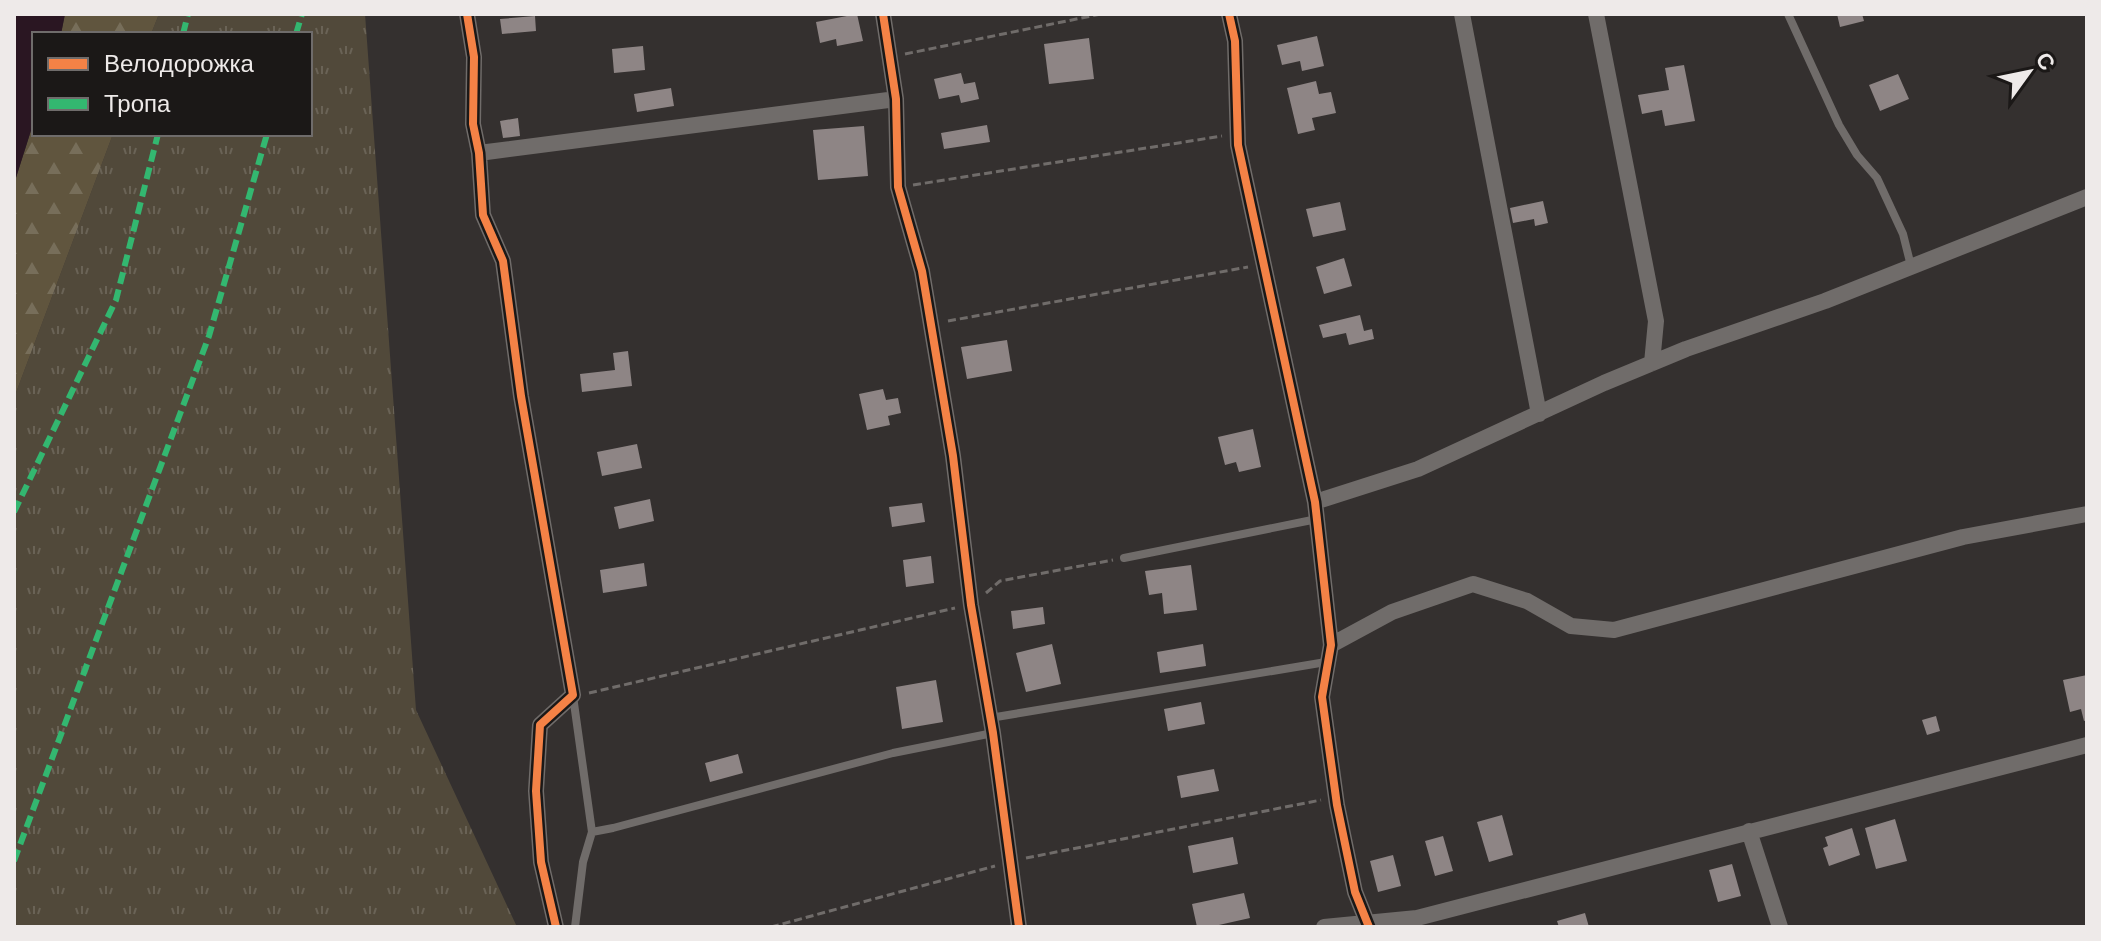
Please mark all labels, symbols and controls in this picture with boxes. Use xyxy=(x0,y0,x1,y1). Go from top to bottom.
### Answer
legend xyxy=(32,32,312,136)
north arrow xyxy=(1989,32,2069,112)
text: С xyxy=(2029,47,2062,76)
text: Велодорожка xyxy=(104,48,255,79)
text: Тропа xyxy=(104,88,171,119)

